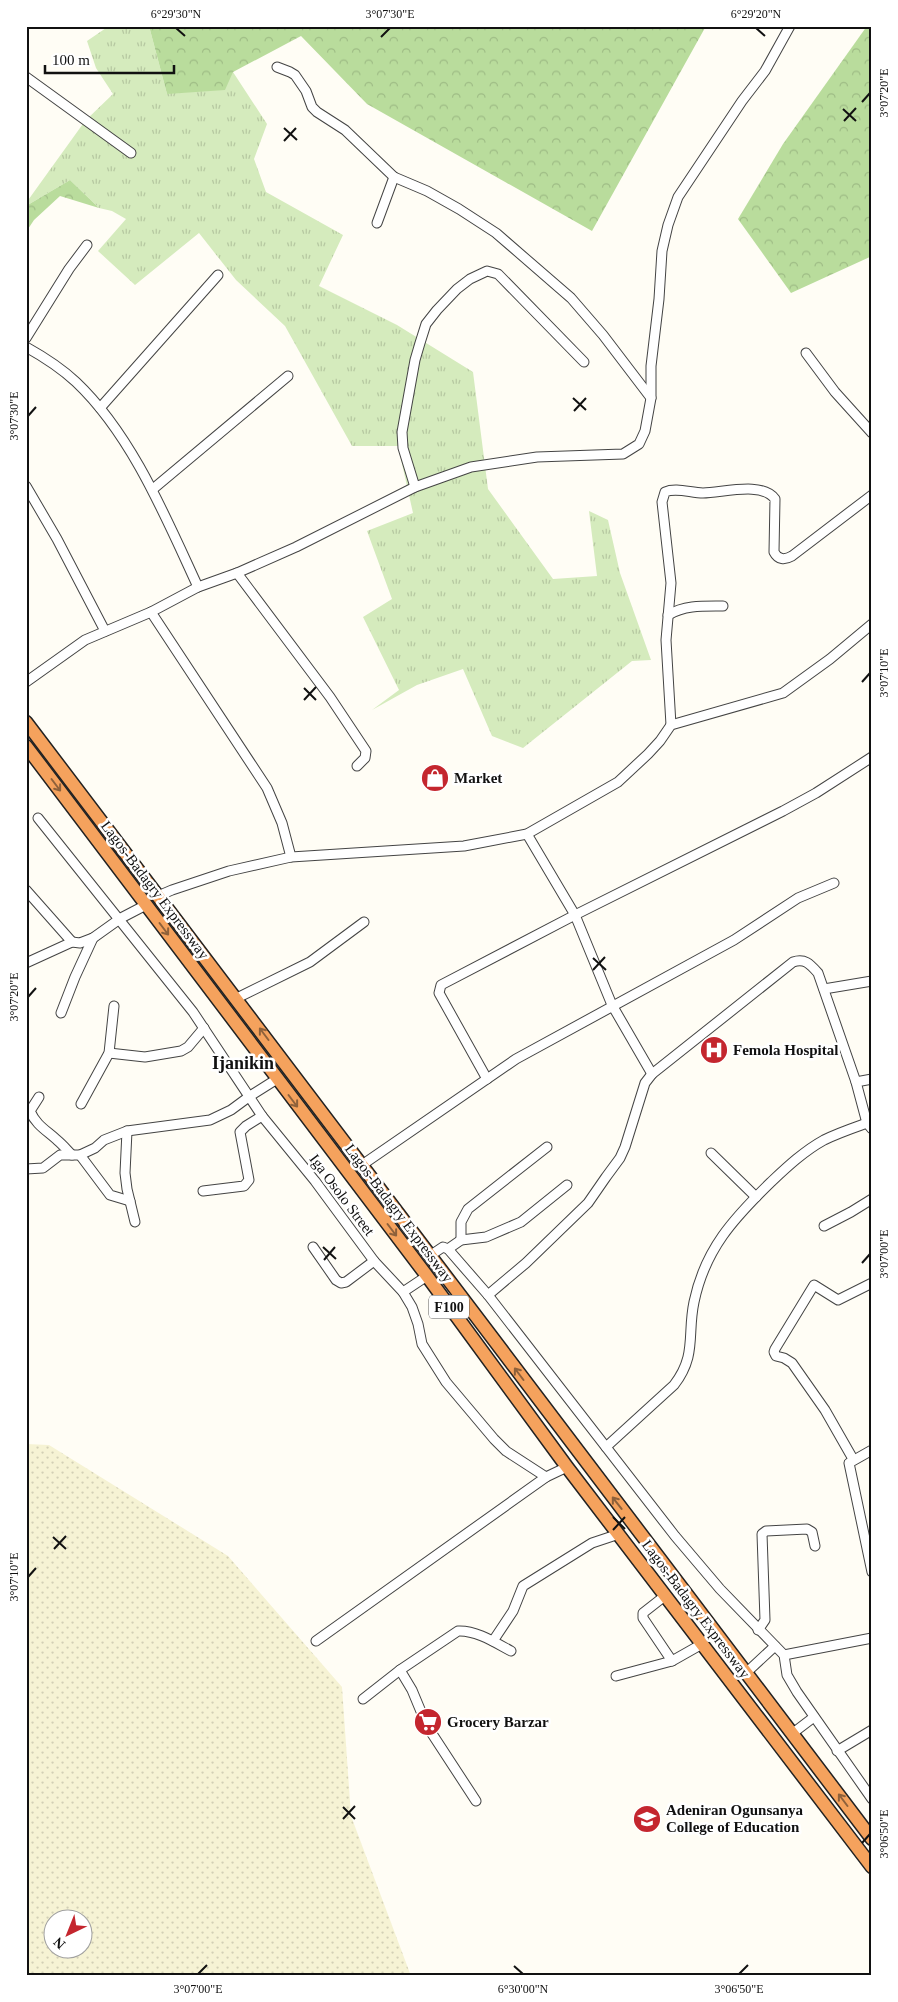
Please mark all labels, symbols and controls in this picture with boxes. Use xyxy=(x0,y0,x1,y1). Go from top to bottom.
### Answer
text: 6°29'30"N xyxy=(151,7,202,21)
text: 3°07'30"E xyxy=(365,7,415,21)
text: 6°29'20"N xyxy=(731,7,782,21)
scale bar xyxy=(45,42,174,74)
text: 100 m xyxy=(52,52,90,68)
text: 3°07'20"E xyxy=(877,68,891,118)
text: 3°07'30"E xyxy=(7,391,21,441)
text: 3°07'10"E xyxy=(877,648,891,698)
shop icon: Market xyxy=(420,763,450,793)
place label: Market xyxy=(454,770,502,786)
one-way arrow xyxy=(50,778,61,791)
street label: Lagos-Badagry Expressway xyxy=(98,818,212,963)
one-way arrow xyxy=(159,922,169,936)
text: 3°07'20"E xyxy=(7,972,21,1022)
one-way arrow xyxy=(258,1028,269,1041)
hospital icon: Femola Hospital xyxy=(699,1035,729,1065)
place label: Femola Hospital xyxy=(733,1042,838,1058)
district label: Ijanikin xyxy=(212,1053,274,1073)
one-way arrow xyxy=(288,1094,298,1108)
street label: Lagos-Badagry Expressway xyxy=(342,1141,456,1286)
street label: Iga Osolo Street xyxy=(306,1151,378,1239)
one-way arrow xyxy=(386,1223,397,1236)
text: 3°07'00"E xyxy=(877,1229,891,1279)
road number: F100 xyxy=(429,1295,469,1318)
one-way arrow xyxy=(514,1367,524,1381)
one-way arrow xyxy=(612,1496,622,1510)
street label: Lagos-Badagry Expressway xyxy=(639,1537,753,1682)
text: 3°07'10"E xyxy=(7,1552,21,1602)
supermarket icon: Grocery Barzar xyxy=(413,1707,443,1737)
place label: Grocery Barzar xyxy=(447,1714,549,1730)
one-way arrow xyxy=(837,1794,848,1807)
place label: Adeniran Ogunsanya College of Education xyxy=(666,1802,804,1835)
school or university icon: Adeniran Ogunsanya College of Education xyxy=(632,1804,662,1834)
text: 3°06'50"E xyxy=(877,1809,891,1859)
north arrow xyxy=(42,1910,92,1960)
text: N xyxy=(51,1934,68,1952)
text: 3°07'00"E xyxy=(173,1982,223,1996)
text: 6°30'00"N xyxy=(498,1982,549,1996)
text: 3°06'50"E xyxy=(714,1982,764,1996)

